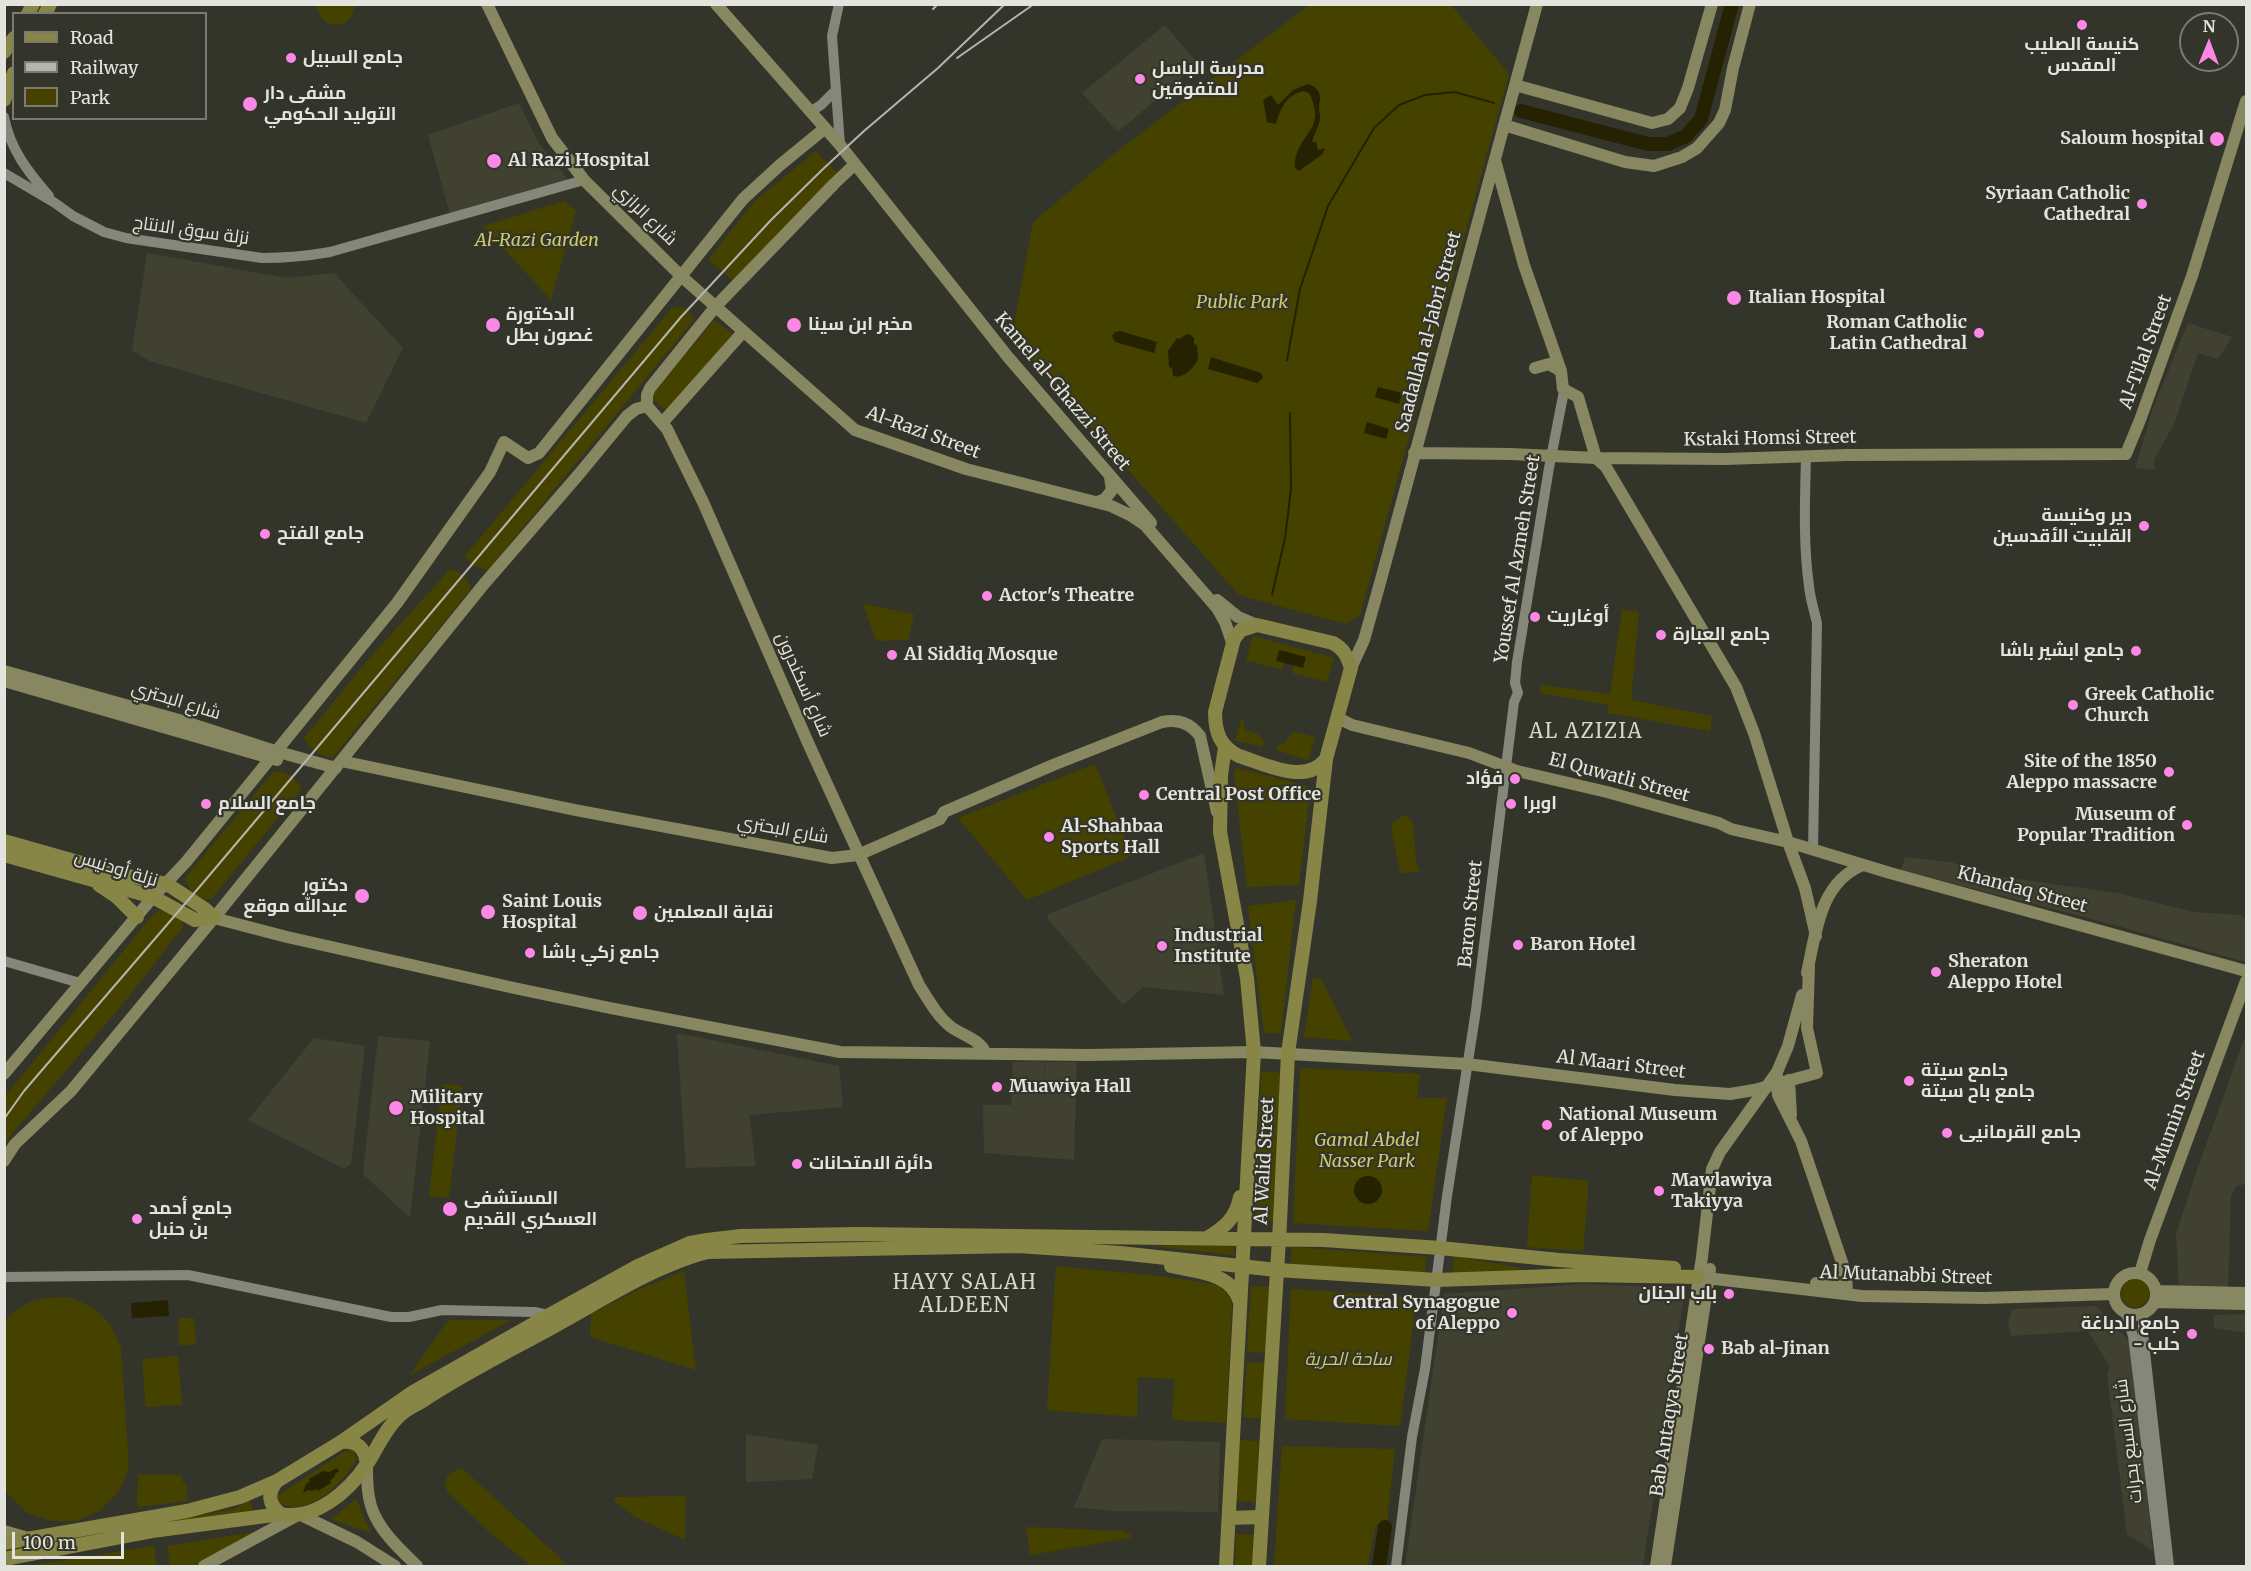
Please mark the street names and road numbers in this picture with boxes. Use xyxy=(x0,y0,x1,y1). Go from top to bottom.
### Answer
street label: شارع الرازي xyxy=(609,179,681,251)
street label: نزلة سوق الانتاج xyxy=(131,212,251,250)
street label: Saadallah al-Jabri Street xyxy=(1392,229,1466,435)
street label: Al-Tilal Street xyxy=(2115,292,2177,412)
street label: Kamel al-Ghazzi Street xyxy=(990,309,1134,475)
street label: Al-Razi Street xyxy=(863,402,983,464)
street label: Kstaki Homsi Street xyxy=(1683,427,1857,451)
street label: Youssef Al Azmeh Street xyxy=(1491,453,1545,665)
street label: شارع أسكندرون xyxy=(770,629,836,741)
street label: شارع البحتري xyxy=(129,677,223,725)
street label: El Quwatli Street xyxy=(1546,749,1692,807)
street label: شارع البحتري xyxy=(736,811,830,849)
street label: نزلة أودنيس xyxy=(72,846,160,892)
street label: Baron Street xyxy=(1455,859,1487,969)
street label: Khandaq Street xyxy=(1955,862,2089,918)
street label: Al Maari Street xyxy=(1555,1046,1687,1084)
street label: Al-Mumin Street xyxy=(2140,1048,2210,1192)
street label: Al Walid Street xyxy=(1251,1097,1279,1225)
street label: Al Mutanabbi Street xyxy=(1819,1262,1993,1290)
street label: Bab Antaqya Street xyxy=(1646,1332,1694,1498)
street label: شارع السبع بحرات xyxy=(2111,1377,2147,1505)

